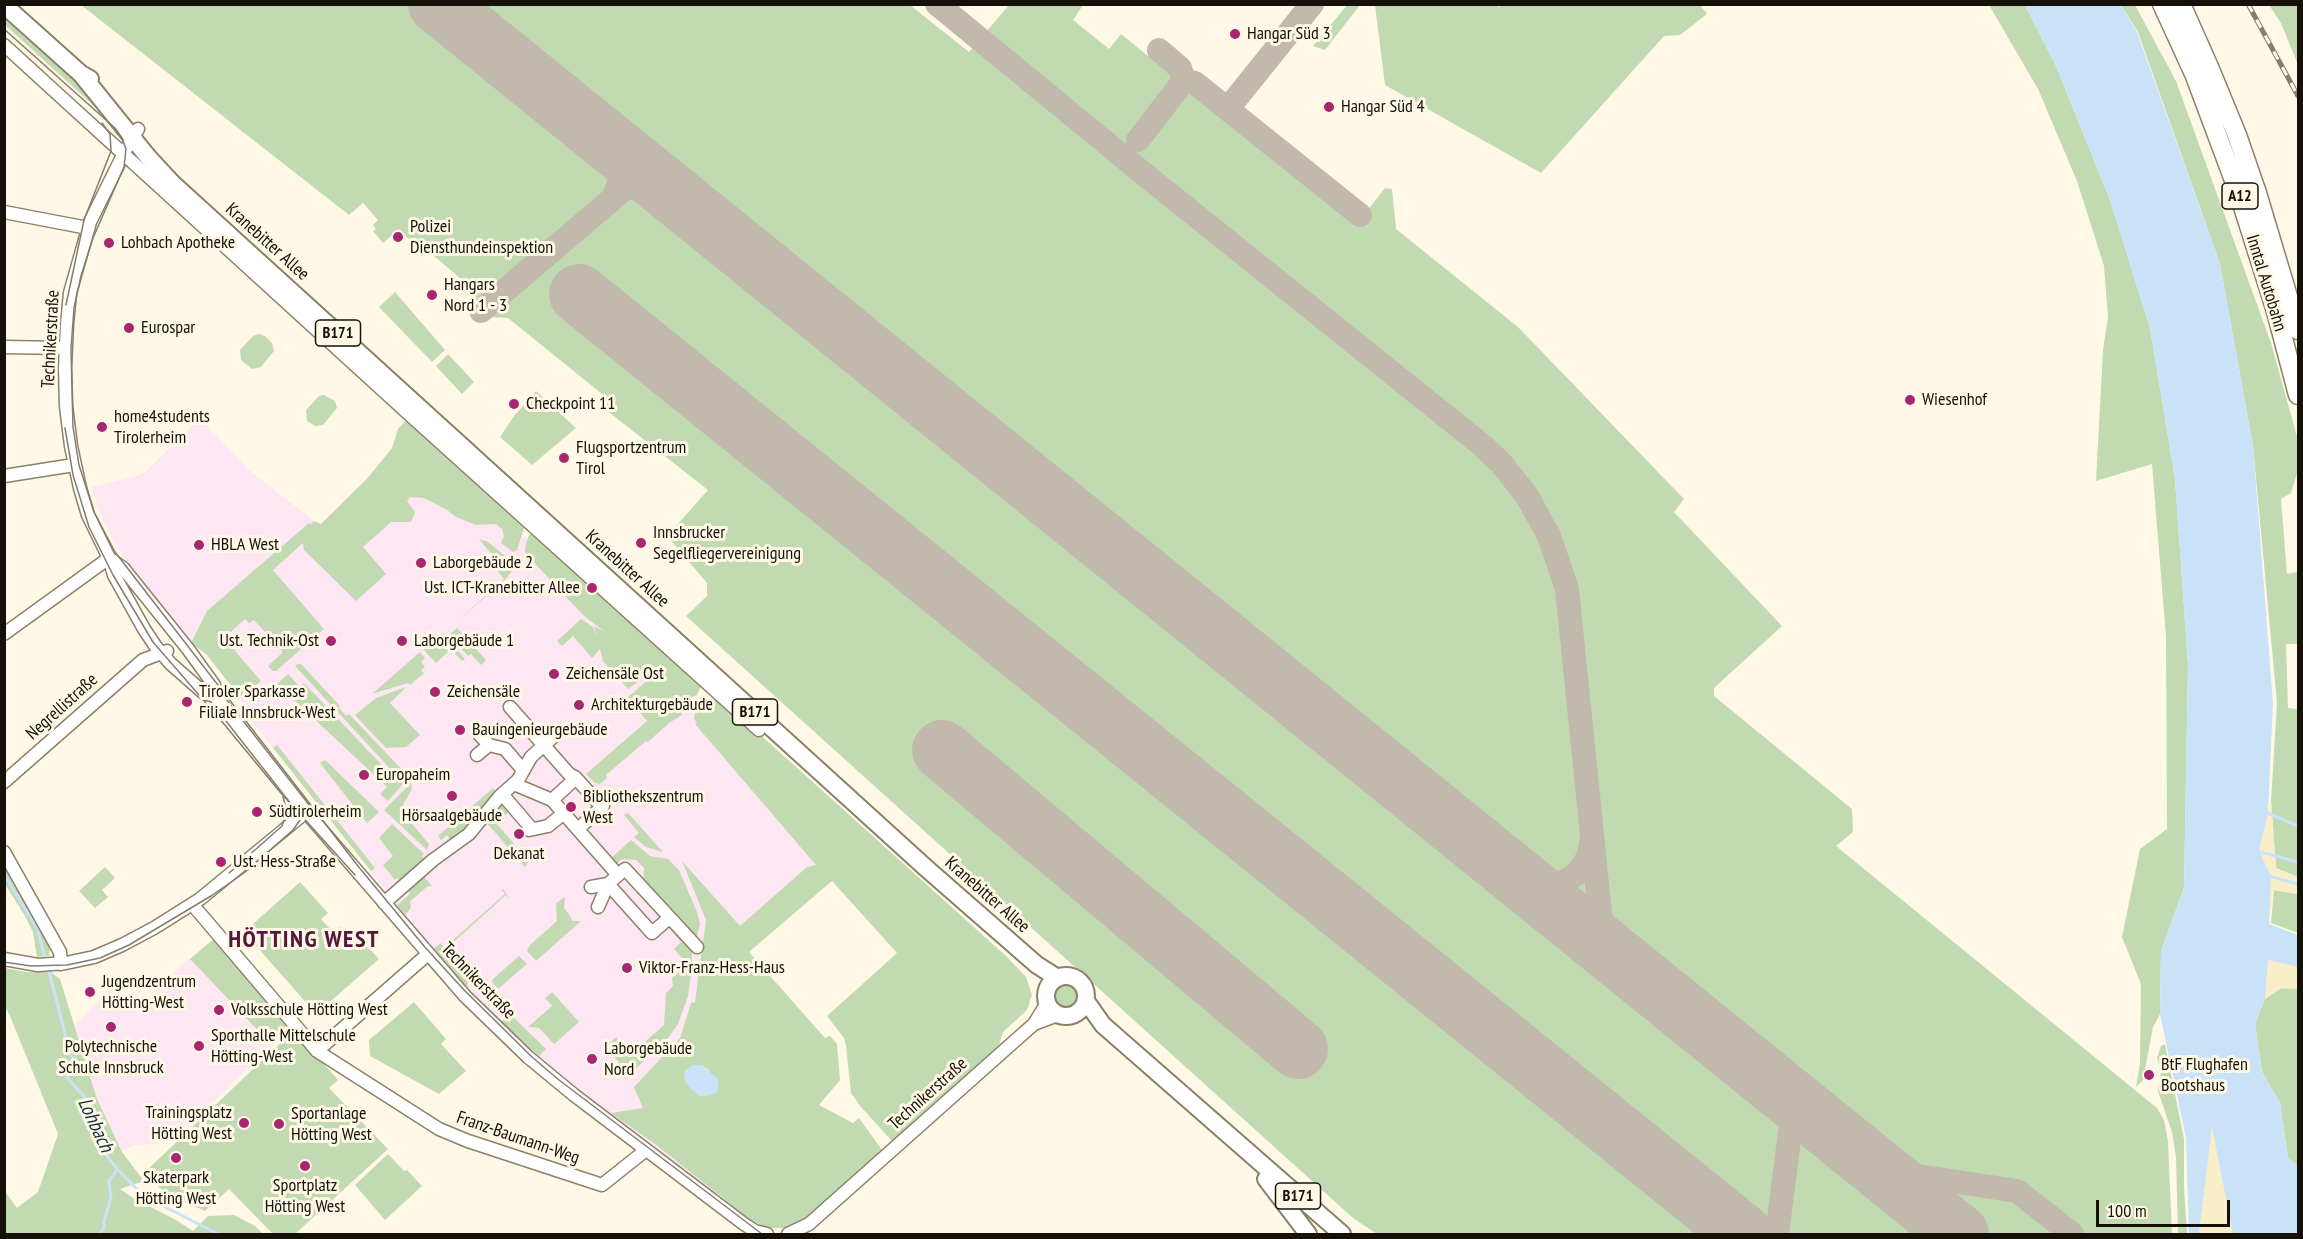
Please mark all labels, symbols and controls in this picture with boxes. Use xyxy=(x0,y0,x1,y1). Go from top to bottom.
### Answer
place label: Hangar Süd 3 xyxy=(1247,23,1331,45)
marker: Hangar Süd 3 xyxy=(1228,27,1242,41)
place label: Hangar Süd 4 xyxy=(1341,96,1425,118)
marker: Hangar Süd 4 xyxy=(1322,100,1336,114)
road number: A12 xyxy=(2222,183,2258,209)
street label: Kranebitter Allee xyxy=(221,199,313,285)
place label: Polizei Diensthundeinspektion xyxy=(410,216,553,258)
marker: Polizei Diensthundeinspektion xyxy=(391,230,405,244)
place label: Lohbach Apotheke xyxy=(121,232,235,254)
street label: Inntal Autobahn xyxy=(2241,232,2291,334)
marker: Lohbach Apotheke xyxy=(102,236,116,250)
place label: Hangars Nord 1 - 3 xyxy=(444,274,507,316)
marker: Hangars Nord 1 - 3 xyxy=(425,288,439,302)
street label: Technikerstraße xyxy=(38,289,64,389)
place label: Eurospar xyxy=(141,317,195,339)
road number: B171 xyxy=(316,320,360,346)
marker: Eurospar xyxy=(122,321,136,335)
place label: Wiesenhof xyxy=(1922,389,1987,411)
place label: Checkpoint 11 xyxy=(526,393,615,415)
marker: Wiesenhof xyxy=(1903,393,1917,407)
marker: Checkpoint 11 xyxy=(507,397,521,411)
place label: home4students Tirolerheim xyxy=(114,406,210,448)
marker: home4students Tirolerheim xyxy=(95,420,109,434)
place label: Flugsportzentrum Tirol xyxy=(576,437,686,480)
marker: Flugsportzentrum Tirol xyxy=(557,451,571,465)
place label: Innsbrucker Segelfliegervereinigung xyxy=(653,522,801,564)
street label: Kranebitter Allee xyxy=(581,526,673,612)
place label: HBLA West xyxy=(211,534,279,556)
marker: Innsbrucker Segelfliegervereinigung xyxy=(634,536,648,550)
marker: HBLA West xyxy=(192,538,206,552)
place label: Laborgebäude 2 xyxy=(433,552,533,574)
marker: Laborgebäude 2 xyxy=(414,556,428,570)
place label: Ust. ICT-Kranebitter Allee xyxy=(424,577,580,599)
marker: Ust. ICT-Kranebitter Allee xyxy=(585,581,599,595)
place label: Ust. Technik-Ost xyxy=(219,630,319,652)
place label: Laborgebäude 1 xyxy=(414,630,514,652)
marker: Ust. Technik-Ost xyxy=(324,634,338,648)
marker: Laborgebäude 1 xyxy=(395,634,409,648)
place label: Zeichensäle Ost xyxy=(566,663,664,685)
marker: Zeichensäle Ost xyxy=(547,667,561,681)
street label: Negrellistraße xyxy=(22,669,102,745)
place label: Tiroler Sparkasse Filiale Innsbruck-West xyxy=(199,681,336,724)
place label: Zeichensäle xyxy=(447,681,520,703)
marker: Zeichensäle xyxy=(428,685,442,699)
place label: Architekturgebäude xyxy=(591,694,713,716)
marker: Tiroler Sparkasse Filiale Innsbruck-West xyxy=(180,695,194,709)
marker: Architekturgebäude xyxy=(572,698,586,712)
road number: B171 xyxy=(732,699,777,725)
place label: Bauingenieurgebäude xyxy=(472,719,608,741)
marker: Bauingenieurgebäude xyxy=(453,723,467,737)
place label: Europaheim xyxy=(376,764,450,786)
marker: Europaheim xyxy=(357,768,371,782)
place label: Bibliothekszentrum West xyxy=(583,786,703,828)
marker: Hörsaalgebäude xyxy=(445,789,459,803)
marker: Bibliothekszentrum West xyxy=(564,800,578,814)
place label: Südtirolerheim xyxy=(269,801,361,823)
marker: Südtirolerheim xyxy=(250,805,264,819)
place label: Hörsaalgebäude xyxy=(402,805,502,827)
marker: Dekanat xyxy=(512,827,526,841)
place label: Dekanat xyxy=(493,843,545,865)
place label: Ust. Hess-Straße xyxy=(233,851,336,873)
street label: Kranebitter Allee xyxy=(940,852,1034,938)
marker: Ust. Hess-Straße xyxy=(214,855,228,869)
district label: HÖTTING WEST xyxy=(228,926,380,954)
street label: Technikerstraße xyxy=(436,938,520,1024)
place label: Viktor-Franz-Hess-Haus xyxy=(639,957,785,979)
marker: Viktor-Franz-Hess-Haus xyxy=(620,961,634,975)
place label: Jugendzentrum Hötting-West xyxy=(102,971,196,1014)
marker: Jugendzentrum Hötting-West xyxy=(83,985,97,999)
place label: Volksschule Hötting West xyxy=(231,999,388,1021)
marker: Volksschule Hötting West xyxy=(212,1003,226,1017)
marker: Polytechnische Schule Innsbruck xyxy=(104,1020,118,1034)
place label: Sporthalle Mittelschule Hötting-West xyxy=(211,1025,356,1068)
place label: Polytechnische Schule Innsbruck xyxy=(58,1036,164,1078)
place label: Laborgebäude Nord xyxy=(604,1038,692,1080)
marker: Sporthalle Mittelschule Hötting-West xyxy=(192,1039,206,1053)
marker: Laborgebäude Nord xyxy=(585,1052,599,1066)
street label: Technikerstraße xyxy=(884,1053,972,1135)
place label: BtF Flughafen Bootshaus xyxy=(2161,1054,2248,1096)
marker: BtF Flughafen Bootshaus xyxy=(2142,1068,2156,1082)
water label: Lohbach xyxy=(72,1094,118,1156)
place label: Trainingsplatz Hötting West xyxy=(145,1102,232,1144)
place label: Sportanlage Hötting West xyxy=(291,1103,372,1146)
street label: Franz-Baumann-Weg xyxy=(454,1107,582,1169)
marker: Trainingsplatz Hötting West xyxy=(237,1116,251,1130)
marker: Sportanlage Hötting West xyxy=(272,1117,286,1131)
marker: Skaterpark Hötting West xyxy=(169,1151,183,1165)
marker: Sportplatz Hötting West xyxy=(298,1159,312,1173)
place label: Skaterpark Hötting West xyxy=(136,1167,216,1210)
place label: Sportplatz Hötting West xyxy=(265,1175,345,1218)
road number: B171 xyxy=(1276,1183,1320,1209)
scale bar xyxy=(2099,1188,2232,1226)
text: 100 m xyxy=(2107,1199,2147,1222)

